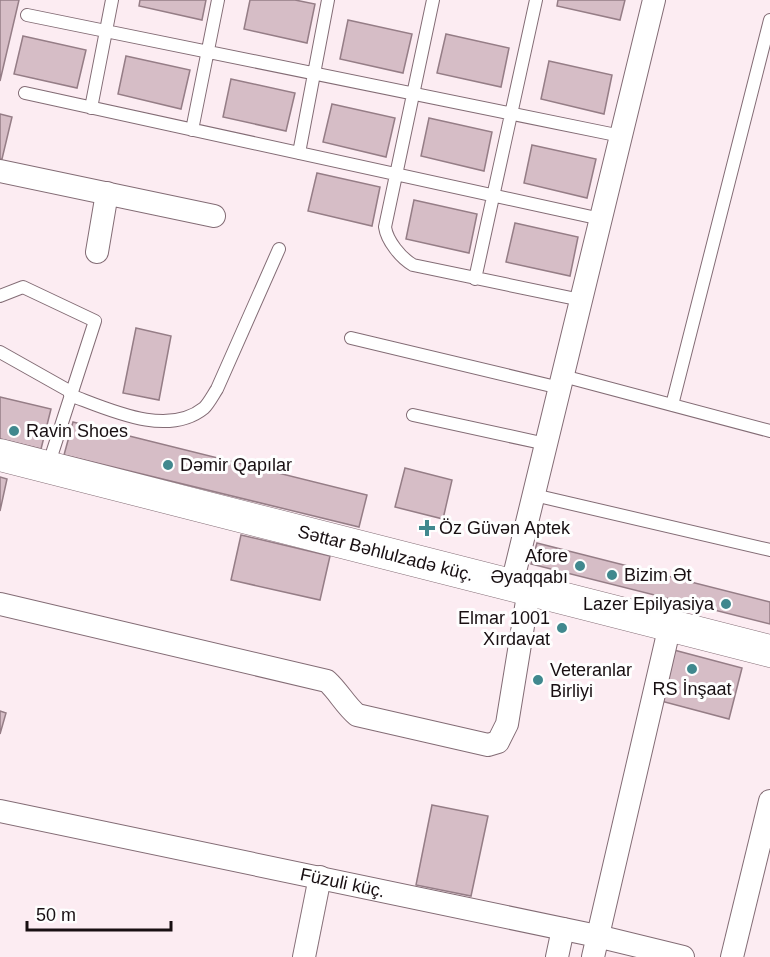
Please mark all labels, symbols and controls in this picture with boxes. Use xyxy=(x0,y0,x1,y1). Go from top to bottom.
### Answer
place label: Ravin Shoes xyxy=(26,421,128,441)
marker: Ravin Shoes xyxy=(7,424,21,438)
place label: Dəmir Qapılar xyxy=(180,455,292,475)
marker: Dəmir Qapılar xyxy=(161,458,175,472)
place label: Öz Güvən Aptek xyxy=(439,518,571,538)
street label: Səttar Bəhlulzadə küç. xyxy=(296,521,476,585)
marker: Öz Güvən Aptek xyxy=(420,521,434,535)
place label: Afore Əyaqqabı xyxy=(490,546,568,587)
marker: Afore Əyaqqabı xyxy=(573,559,587,573)
place label: Bizim Ət xyxy=(624,565,692,585)
marker: Bizim Ət xyxy=(605,568,619,582)
place label: Lazer Epilyasiya xyxy=(583,594,715,614)
marker: Lazer Epilyasiya xyxy=(719,597,733,611)
place label: Elmar 1001 Xırdavat xyxy=(458,608,550,649)
marker: Elmar 1001 Xırdavat xyxy=(555,621,569,635)
place label: Veteranlar Birliyi xyxy=(550,660,632,701)
marker: RS İnşaat xyxy=(685,662,699,676)
marker: Veteranlar Birliyi xyxy=(531,673,545,687)
place label: RS İnşaat xyxy=(652,679,732,699)
street label: Füzuli küç. xyxy=(298,864,387,901)
scale bar xyxy=(27,894,171,932)
text: 50 m xyxy=(36,905,76,925)

